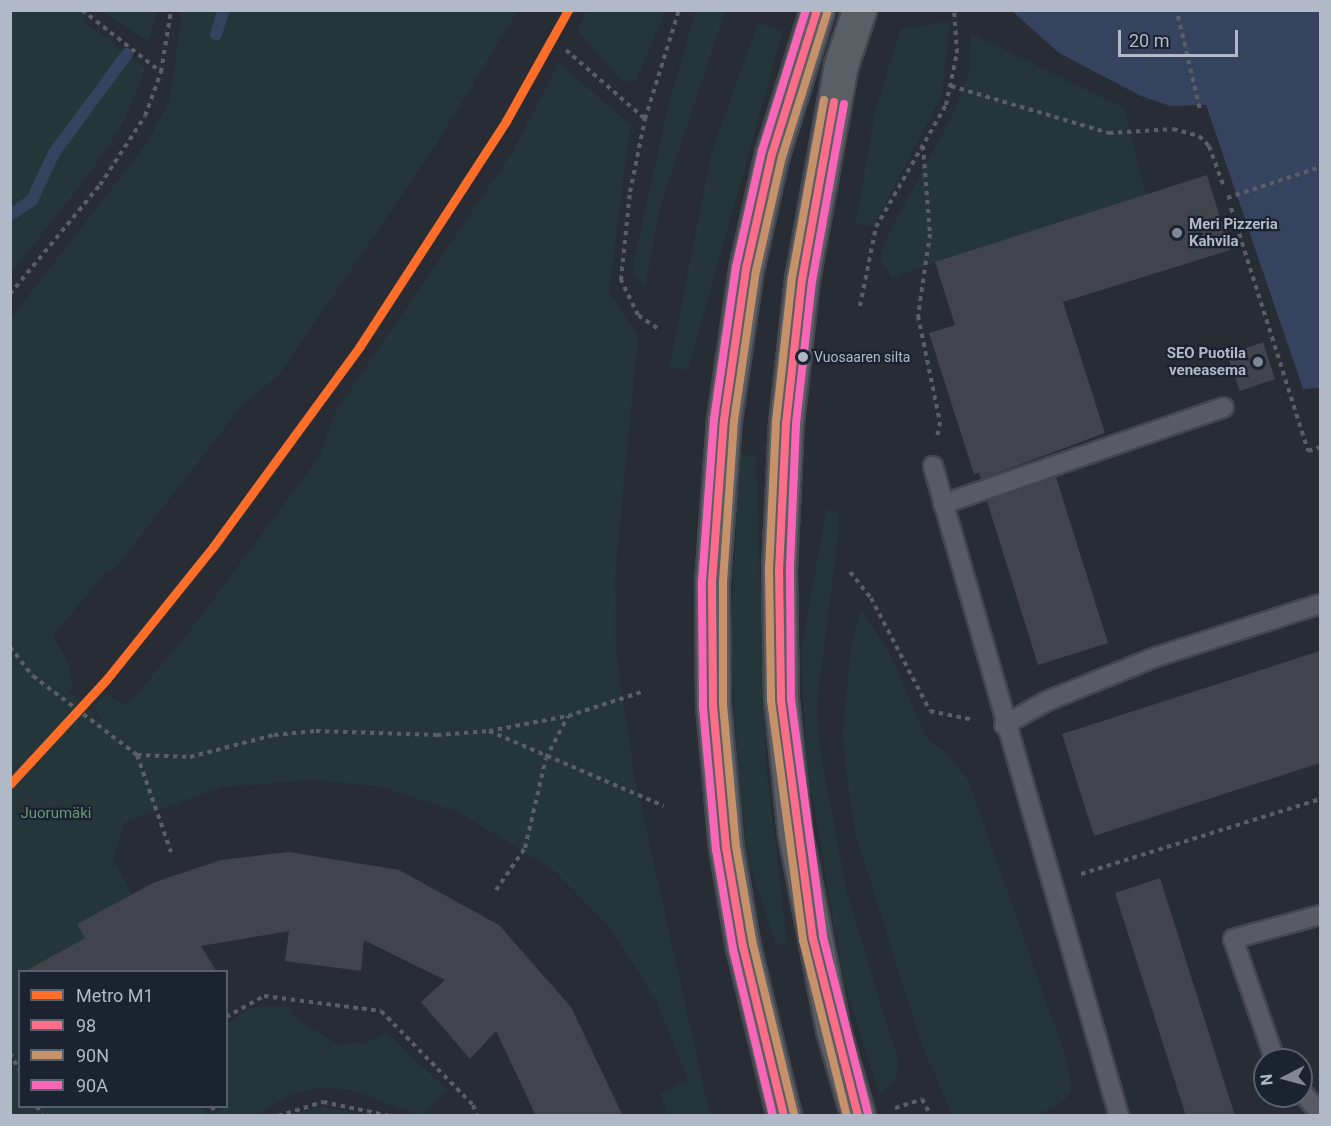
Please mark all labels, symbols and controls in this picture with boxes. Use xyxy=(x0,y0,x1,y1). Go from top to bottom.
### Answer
scale bar xyxy=(1121,18,1241,56)
text: 20 m xyxy=(1129,30,1169,51)
place label: Meri Pizzeria Kahvila xyxy=(1189,215,1278,250)
marker: Meri Pizzeria Kahvila xyxy=(1170,226,1184,240)
place label: SEO Puotila veneasema xyxy=(1167,344,1246,379)
place label: Vuosaaren silta xyxy=(814,349,910,365)
marker: Vuosaaren silta xyxy=(797,351,809,363)
marker: SEO Puotila veneasema xyxy=(1251,355,1265,369)
park label: Juorumäki xyxy=(20,805,92,823)
legend xyxy=(18,970,228,1108)
text: Metro M1 xyxy=(76,985,154,1006)
text: 98 xyxy=(76,1015,96,1036)
text: 90N xyxy=(76,1045,109,1066)
north arrow xyxy=(1253,1048,1313,1108)
text: N xyxy=(1257,1073,1277,1086)
text: 90A xyxy=(76,1075,108,1096)

